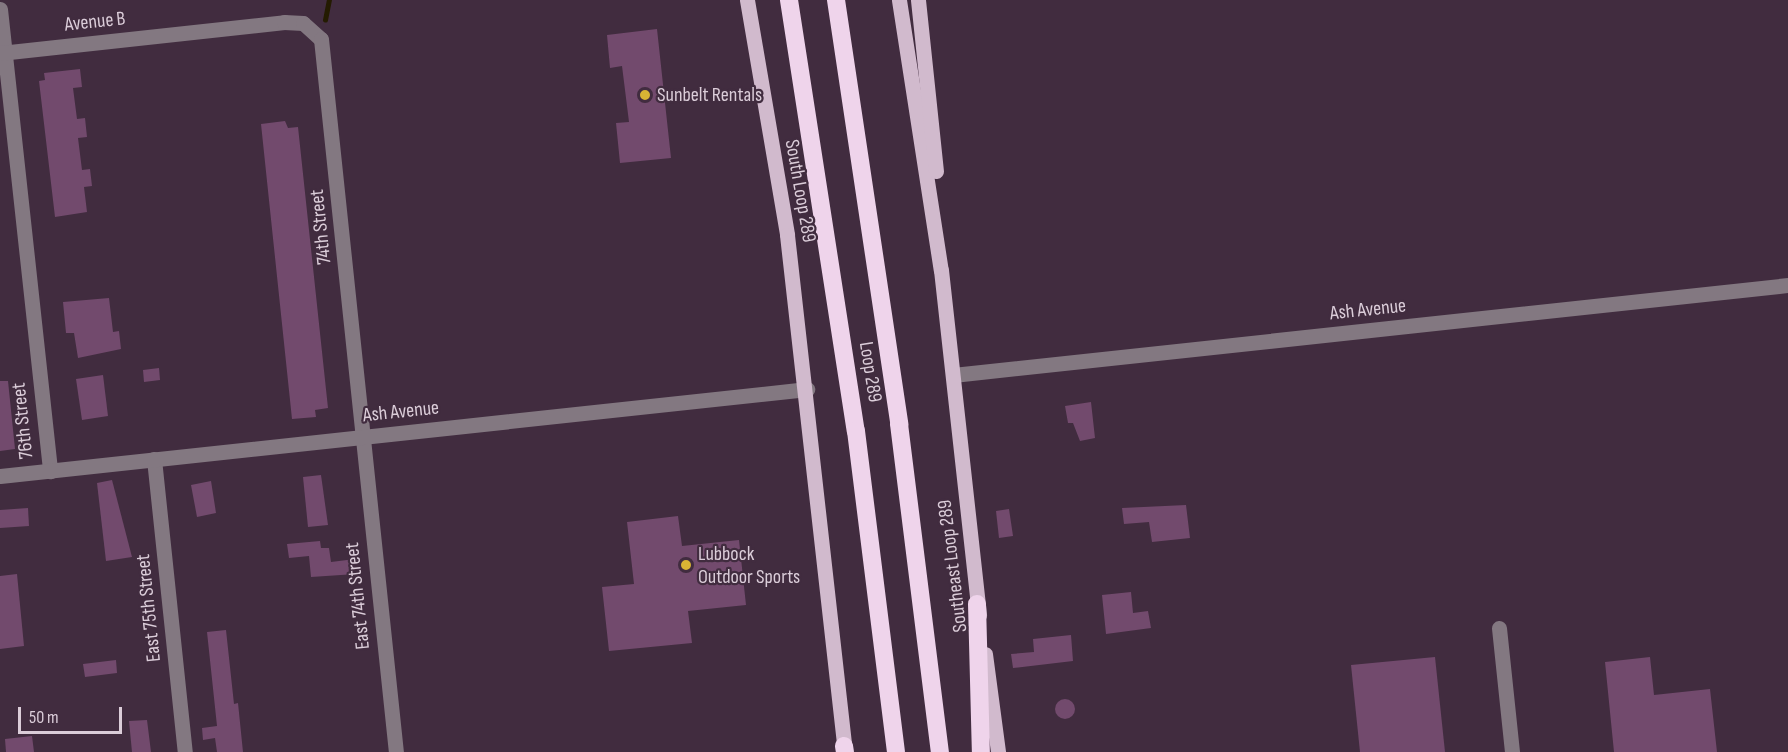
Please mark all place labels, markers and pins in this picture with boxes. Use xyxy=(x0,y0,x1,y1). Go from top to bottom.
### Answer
place label: Sunbelt Rentals xyxy=(657,83,762,107)
marker: Sunbelt Rentals xyxy=(638,88,652,102)
place label: Lubbock Outdoor Sports xyxy=(698,542,800,589)
marker: Lubbock Outdoor Sports xyxy=(679,558,693,572)

